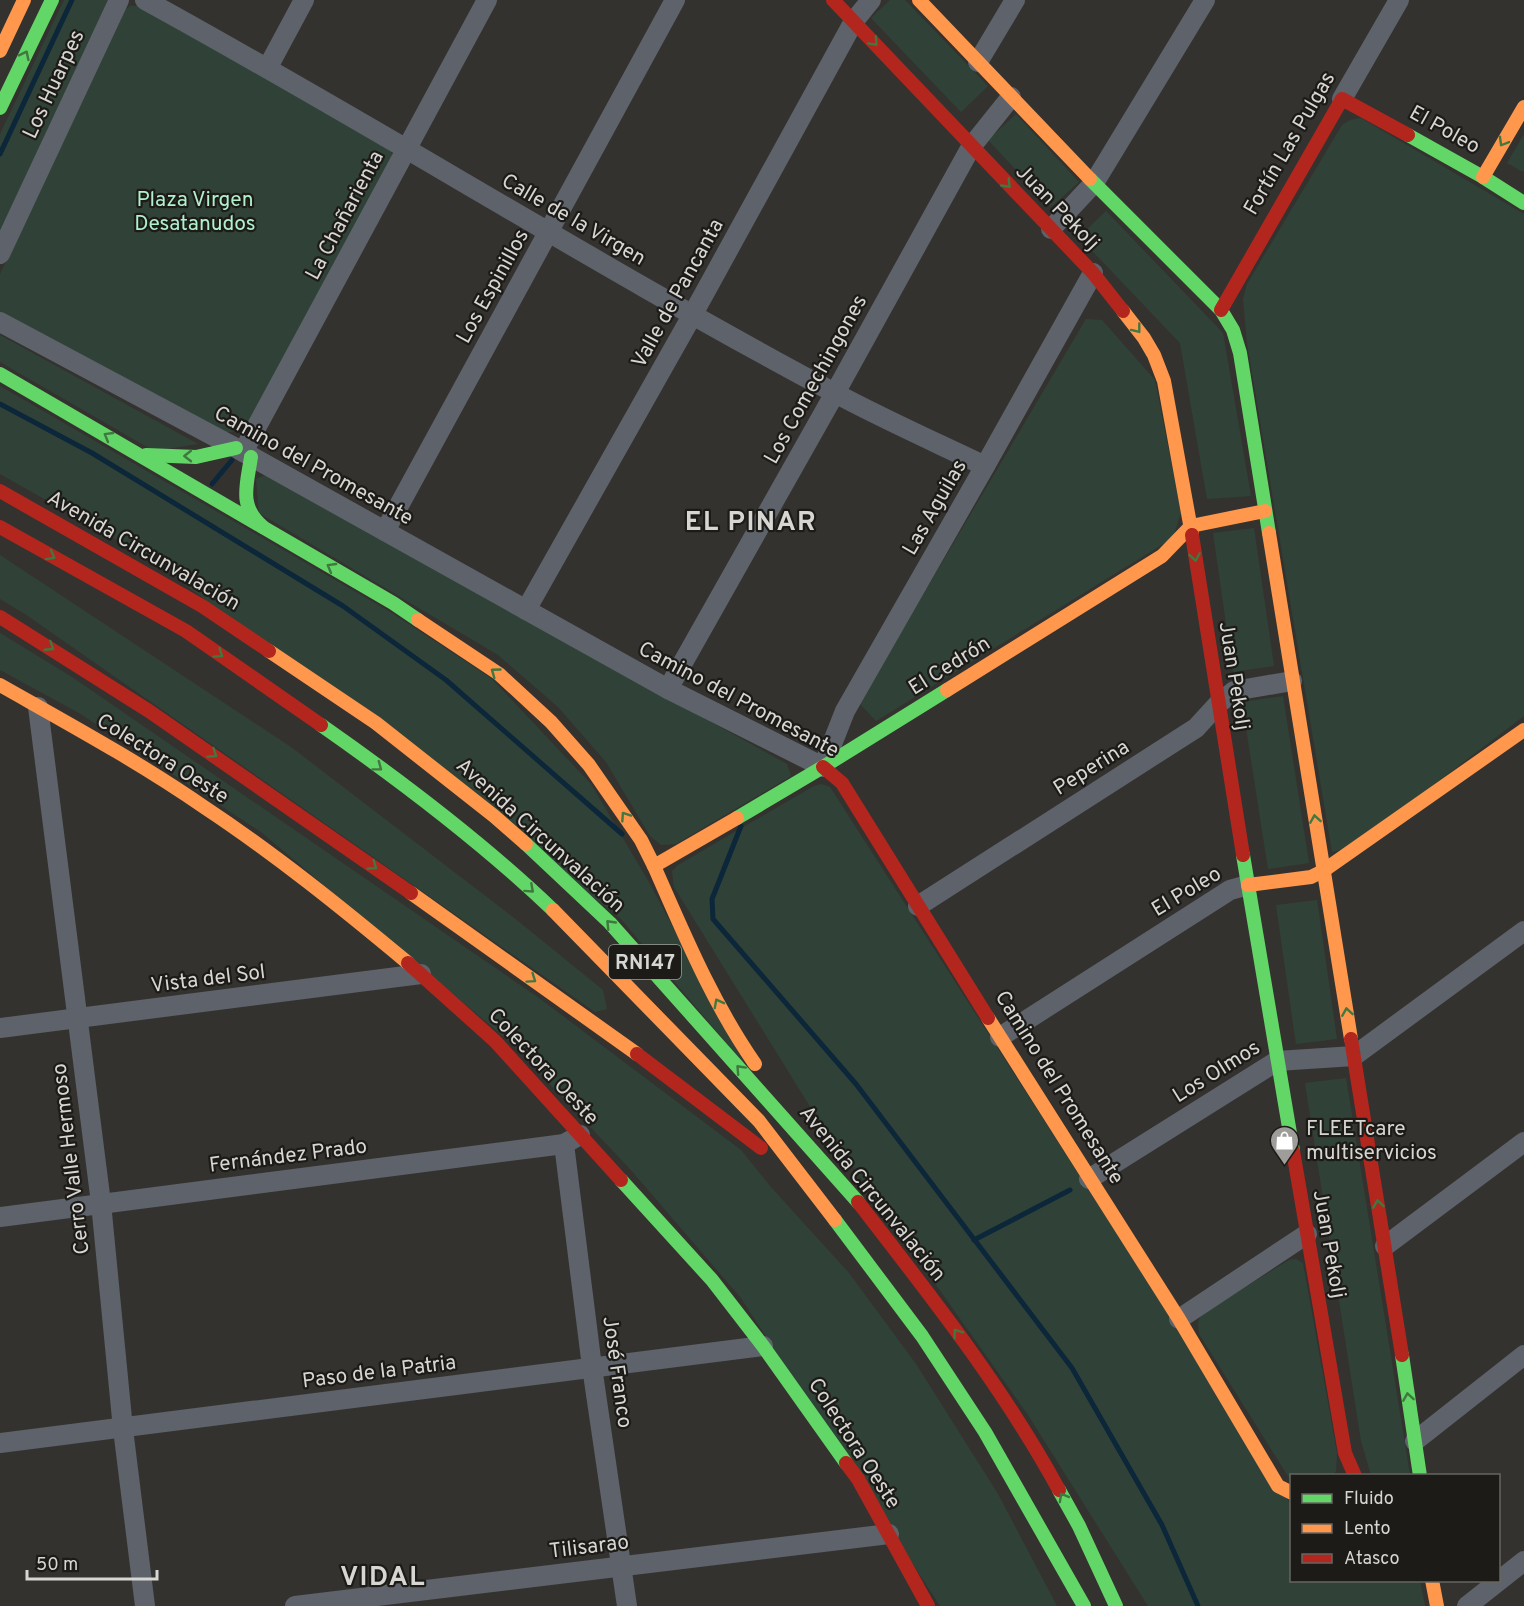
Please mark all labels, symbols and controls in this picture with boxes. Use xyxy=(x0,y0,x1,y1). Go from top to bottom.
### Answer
street label: Los Huarpes xyxy=(17,26,91,143)
one-way arrow xyxy=(866,35,877,46)
one-way arrow xyxy=(18,51,30,62)
street label: Fortín Las Pulgas xyxy=(1238,67,1342,220)
street label: El Poleo xyxy=(1404,100,1484,161)
one-way arrow xyxy=(1499,136,1511,146)
street label: La Chañarienta xyxy=(300,146,391,285)
street label: Juan Pekolj xyxy=(1009,159,1105,257)
street label: Calle de la Virgen xyxy=(496,168,650,273)
one-way arrow xyxy=(1000,177,1011,188)
park label: Plaza Virgen Desatanudos xyxy=(134,187,256,238)
street label: Valle de Pancanta xyxy=(626,214,731,373)
street label: Los Espinillos xyxy=(451,225,536,349)
street label: Los Comechingones xyxy=(759,290,874,469)
one-way arrow xyxy=(1130,322,1141,333)
street label: Camino del Promesante xyxy=(209,400,418,532)
one-way arrow xyxy=(104,432,115,443)
one-way arrow xyxy=(184,450,193,462)
street label: Las Aguilas xyxy=(897,455,974,560)
street label: Avenida Circunvalación xyxy=(42,485,245,618)
district label: EL PINAR xyxy=(685,506,817,540)
one-way arrow xyxy=(45,549,55,560)
one-way arrow xyxy=(1189,552,1201,561)
one-way arrow xyxy=(327,563,337,574)
street label: Juan Pekolj xyxy=(1212,620,1255,733)
street label: El Cedrón xyxy=(904,631,996,702)
street label: Camino del Promesante xyxy=(633,636,843,765)
one-way arrow xyxy=(44,639,54,651)
one-way arrow xyxy=(213,647,224,658)
one-way arrow xyxy=(491,668,502,679)
street label: Colectora Oeste xyxy=(91,708,233,811)
street label: Peperina xyxy=(1049,734,1135,802)
one-way arrow xyxy=(206,747,217,758)
street label: Avenida Circunvalación xyxy=(450,753,630,919)
one-way arrow xyxy=(372,759,383,770)
one-way arrow xyxy=(621,811,632,822)
one-way arrow xyxy=(1309,815,1322,825)
one-way arrow xyxy=(366,859,377,870)
street label: El Poleo xyxy=(1147,861,1227,924)
one-way arrow xyxy=(524,882,534,893)
one-way arrow xyxy=(606,920,617,930)
road number: RN147 xyxy=(609,945,681,979)
street label: Vista del Sol xyxy=(149,959,267,1000)
one-way arrow xyxy=(525,971,536,982)
street label: Camino del Promesante xyxy=(988,986,1129,1190)
one-way arrow xyxy=(714,998,725,1009)
street label: Colectora Oeste xyxy=(482,1003,604,1131)
one-way arrow xyxy=(1341,1007,1354,1017)
street label: Los Olmos xyxy=(1168,1035,1266,1110)
street label: Cerro Valle Hermoso xyxy=(46,1062,97,1256)
one-way arrow xyxy=(737,1065,748,1076)
street label: Avenida Circunvalación xyxy=(793,1101,951,1287)
place label: FLEETcare multiservicios xyxy=(1306,1116,1437,1167)
shop icon: FLEETcare multiservicios xyxy=(1269,1124,1301,1166)
street label: Fernández Prado xyxy=(208,1133,369,1180)
street label: Juan Pekolj xyxy=(1306,1188,1351,1301)
one-way arrow xyxy=(1373,1200,1385,1209)
street label: José Franco xyxy=(595,1315,638,1430)
one-way arrow xyxy=(953,1328,964,1339)
street label: Paso de la Patria xyxy=(301,1350,458,1395)
street label: Colectora Oeste xyxy=(801,1373,906,1514)
one-way arrow xyxy=(1403,1392,1415,1401)
legend xyxy=(1290,1474,1500,1582)
text: Fluido xyxy=(1344,1488,1394,1511)
one-way arrow xyxy=(1058,1493,1070,1503)
text: Lento xyxy=(1344,1518,1390,1541)
street label: Tilisarao xyxy=(548,1529,631,1566)
scale bar xyxy=(27,1543,158,1581)
text: Atasco xyxy=(1344,1548,1400,1571)
text: 50 m xyxy=(36,1554,78,1577)
district label: VIDAL xyxy=(340,1561,426,1595)

